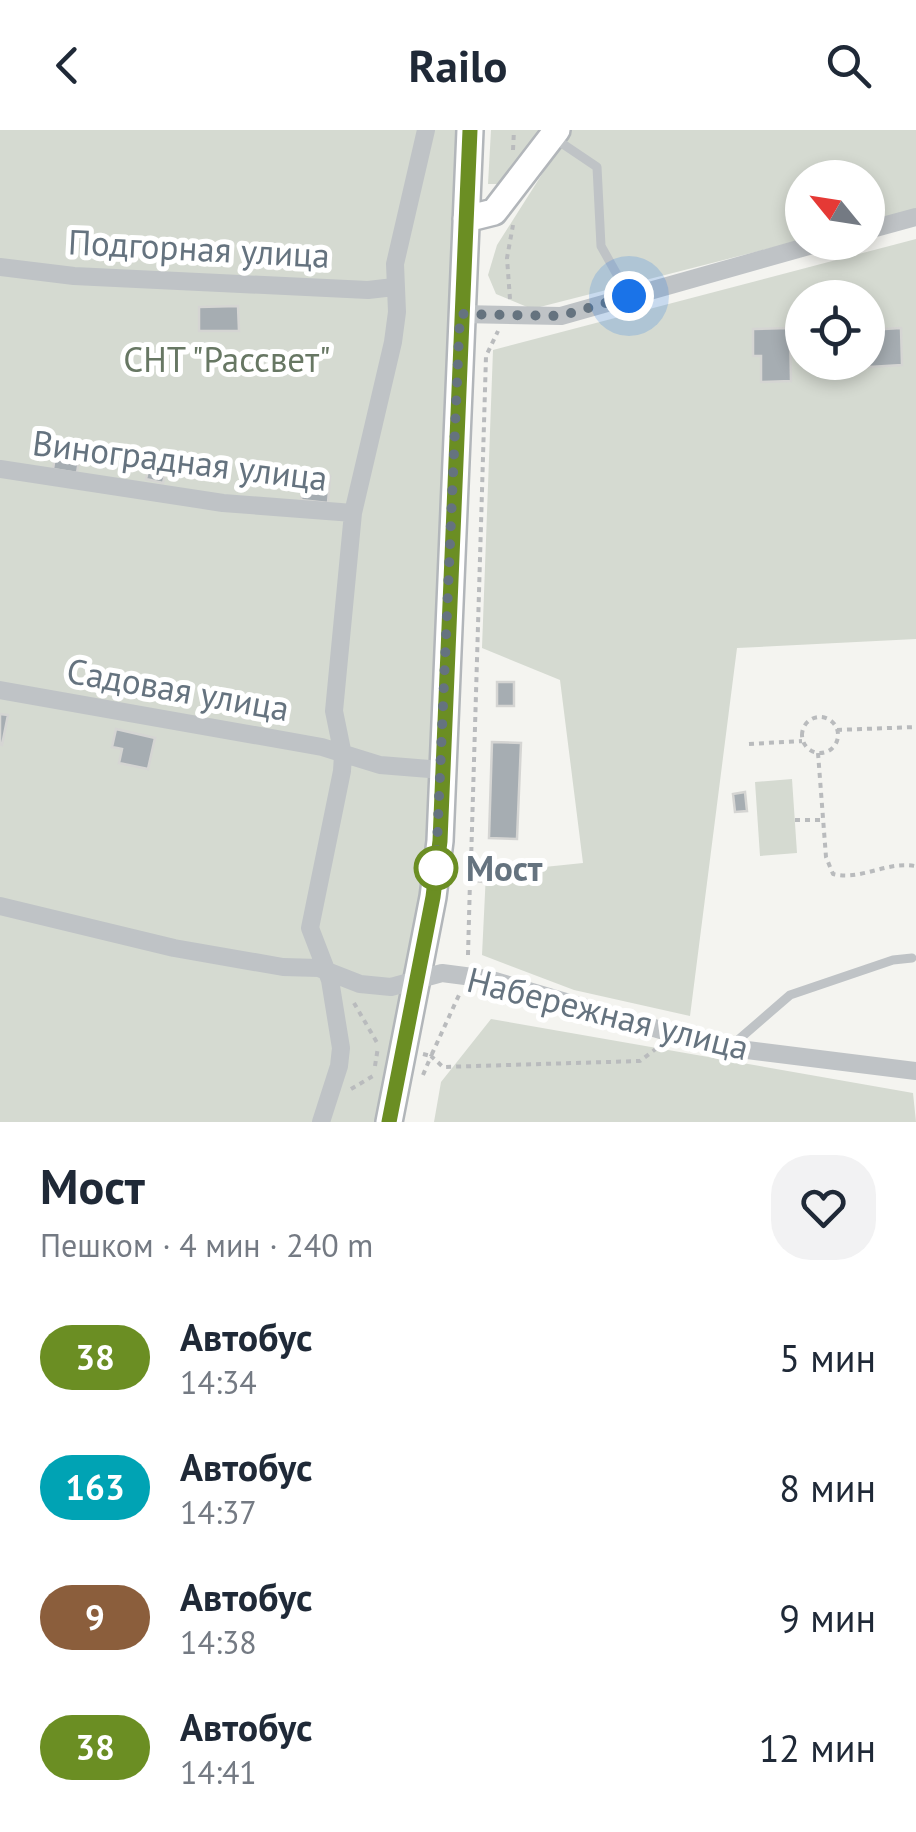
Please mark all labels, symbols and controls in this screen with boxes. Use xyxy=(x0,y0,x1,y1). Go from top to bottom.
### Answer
text: Railo xyxy=(409,36,507,94)
icon: back xyxy=(40,38,95,93)
icon: search xyxy=(821,38,876,93)
north arrow xyxy=(785,160,885,260)
map controls xyxy=(785,160,885,380)
street label: Подгорная улица xyxy=(67,218,331,278)
your location xyxy=(604,271,654,321)
button: locate xyxy=(785,280,885,380)
park label: СНТ "Рассвет" xyxy=(123,336,331,382)
street label: Виноградная улица xyxy=(30,419,330,501)
street label: Садовая улица xyxy=(63,647,293,731)
place label: Мост xyxy=(466,845,543,891)
marker: Мост xyxy=(415,847,457,889)
street label: Набережная улица xyxy=(463,956,753,1070)
text: Мост xyxy=(40,1155,145,1217)
button: heart xyxy=(771,1155,876,1260)
text: Пешком · 4 мин · 240 m xyxy=(40,1224,373,1266)
text: Автобус xyxy=(180,1312,313,1361)
text: 5 мин xyxy=(779,1333,876,1382)
text: 38 xyxy=(75,1334,115,1380)
text: 14:34 xyxy=(180,1361,257,1403)
text: Автобус xyxy=(180,1442,313,1491)
text: 8 мин xyxy=(779,1463,876,1512)
text: 163 xyxy=(65,1464,125,1510)
text: 14:37 xyxy=(180,1491,257,1533)
text: Автобус xyxy=(180,1572,313,1621)
text: 9 мин xyxy=(779,1593,876,1642)
text: 9 xyxy=(85,1594,105,1640)
text: 14:38 xyxy=(180,1621,257,1663)
text: Автобус xyxy=(180,1702,313,1751)
text: 12 мин xyxy=(759,1723,876,1772)
text: 38 xyxy=(75,1724,115,1770)
text: 14:41 xyxy=(180,1751,257,1793)

